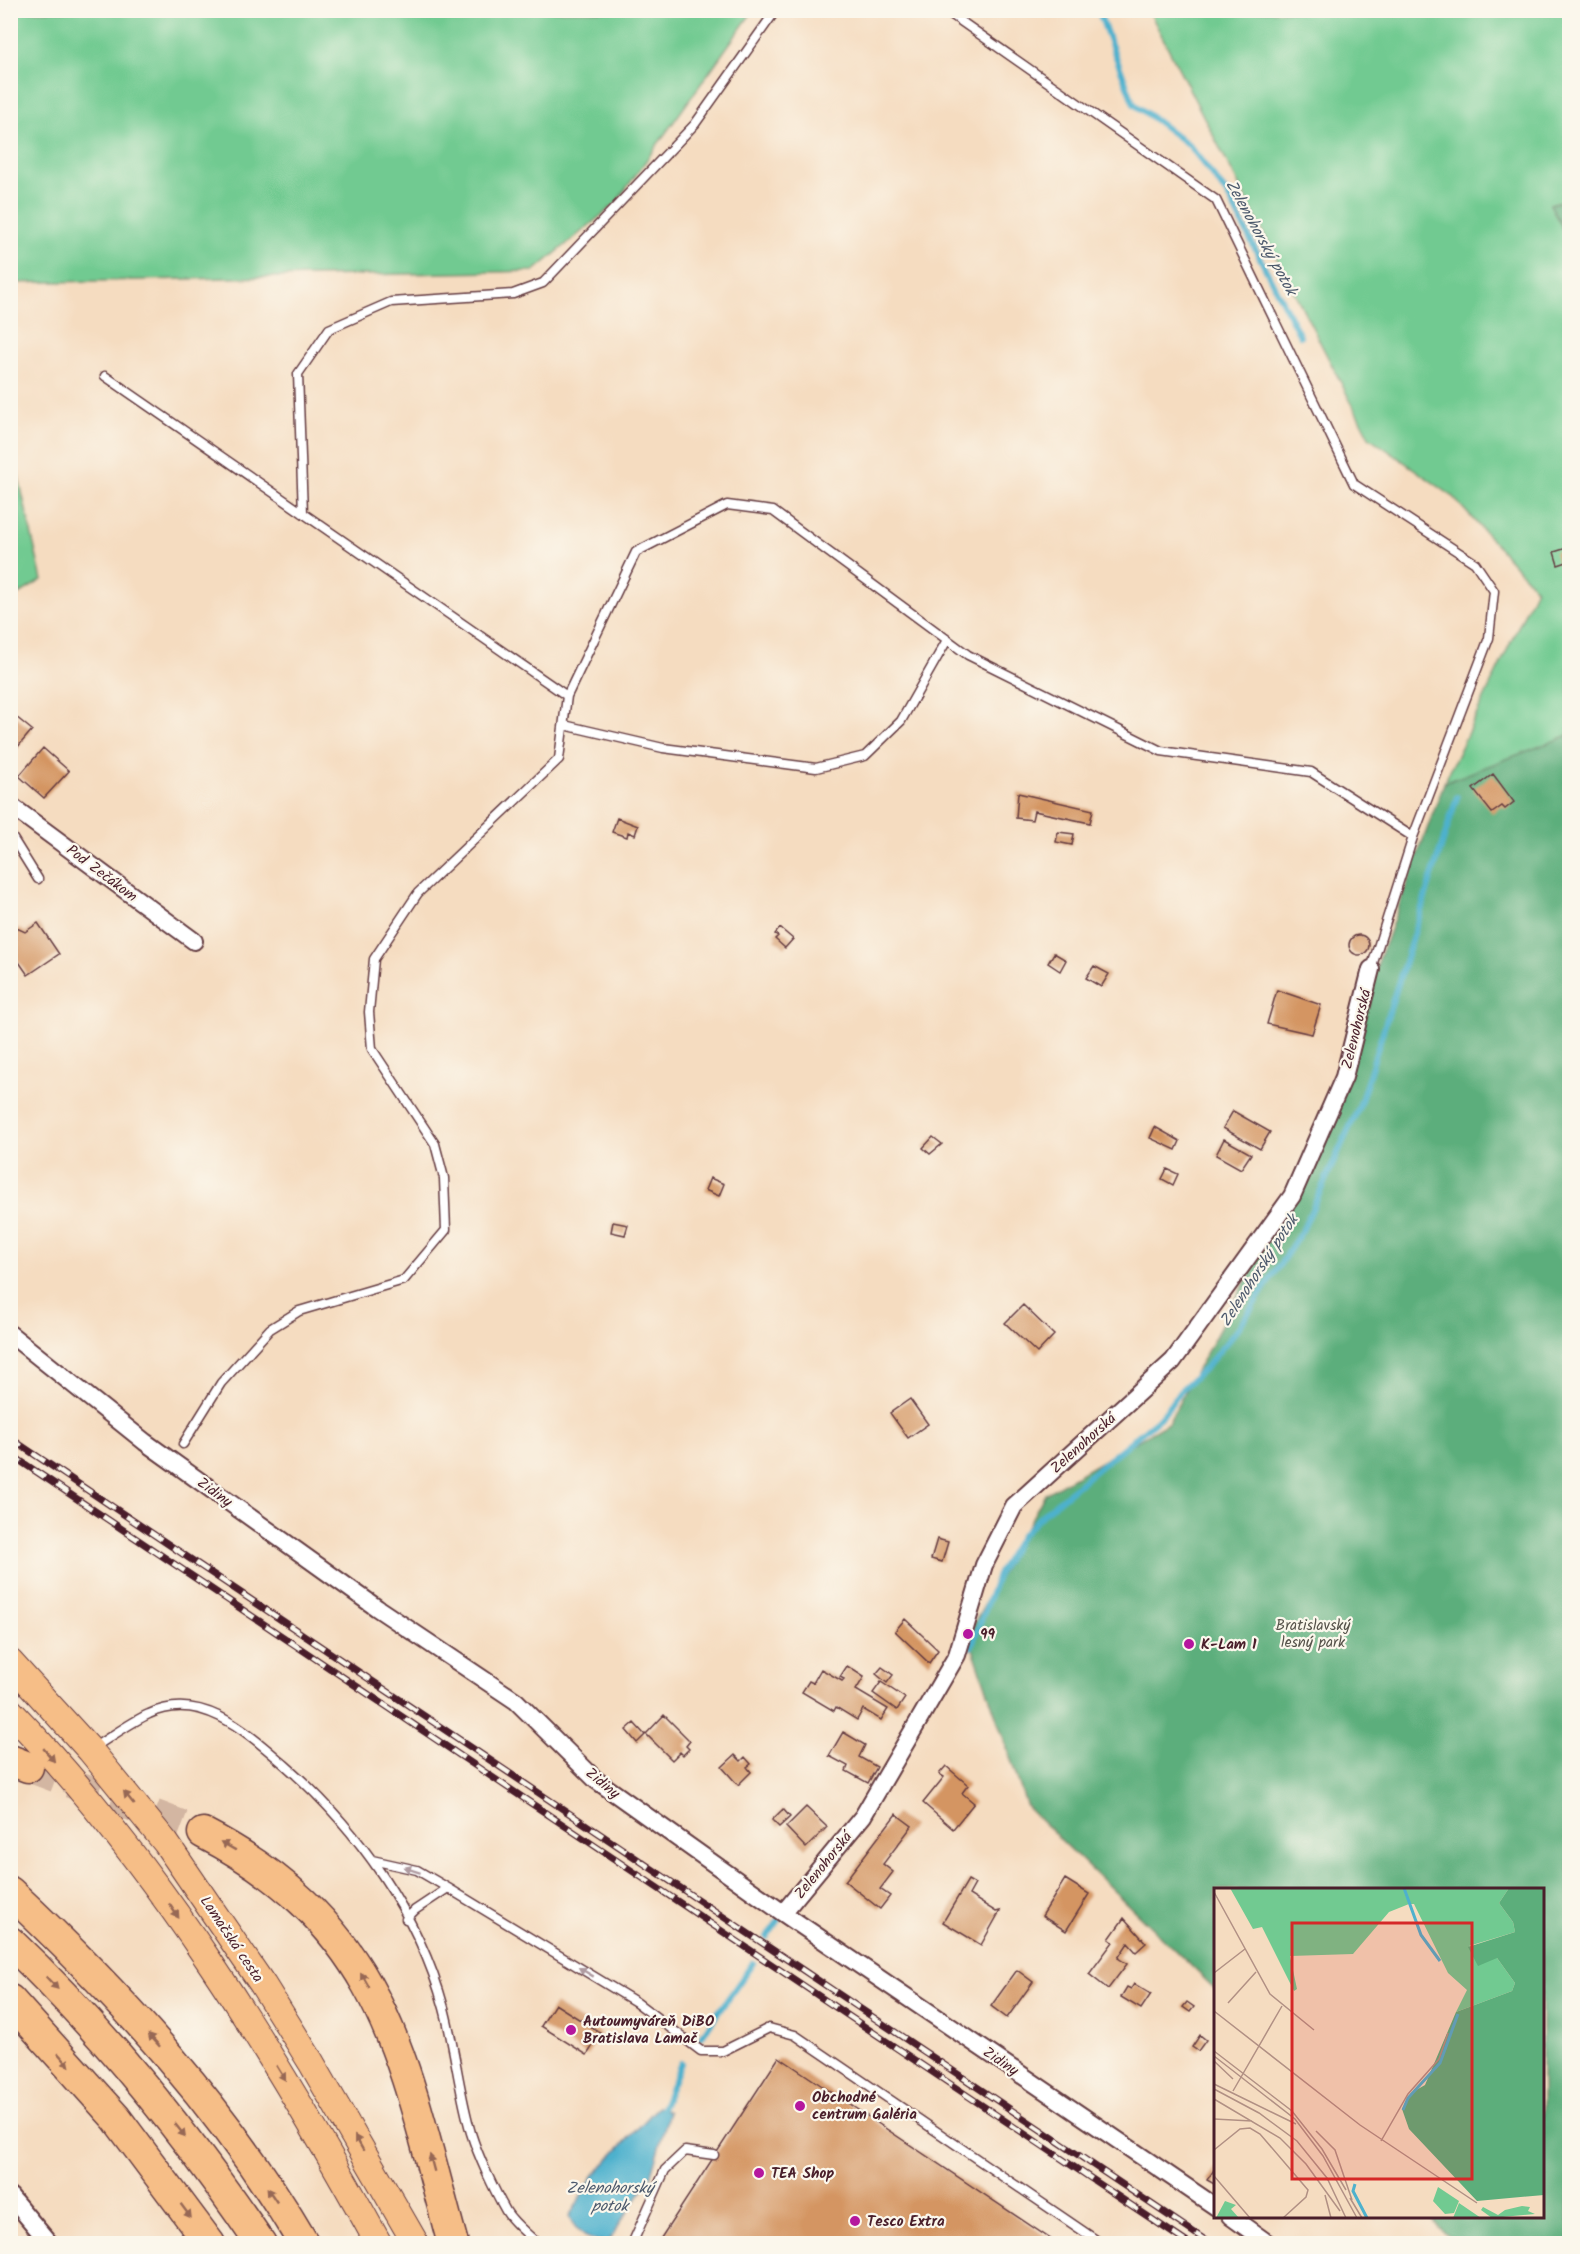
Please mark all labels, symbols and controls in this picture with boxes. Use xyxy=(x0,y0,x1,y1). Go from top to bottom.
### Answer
water label: Zelenohorský potok xyxy=(1218,175,1304,302)
street label: Pod Zečákom xyxy=(61,839,142,909)
street label: Zelenohorská xyxy=(1335,985,1379,1072)
water label: Zelenohorský potok xyxy=(1214,1208,1306,1332)
street label: Zelenohorská xyxy=(1045,1406,1123,1480)
street label: Zidiny xyxy=(192,1472,238,1515)
park label: Bratislavský lesný park xyxy=(1276,1614,1351,1655)
place label: 99 xyxy=(980,1623,996,1647)
marker: 99 xyxy=(961,1627,975,1641)
place label: K-Lam 1 xyxy=(1201,1633,1257,1657)
marker: K-Lam 1 xyxy=(1182,1637,1196,1651)
one-way arrow xyxy=(42,1747,55,1762)
street label: Zidiny xyxy=(580,1762,626,1806)
one-way arrow xyxy=(123,1790,136,1806)
street label: Zelenohorská xyxy=(789,1825,860,1905)
one-way arrow xyxy=(219,1841,236,1851)
one-way arrow xyxy=(403,1864,421,1874)
inset map xyxy=(1214,1888,1544,2218)
street label: Lamačská cesta xyxy=(193,1891,269,1988)
one-way arrow xyxy=(168,1903,179,1919)
one-way arrow xyxy=(578,1967,594,1978)
one-way arrow xyxy=(360,1971,370,1988)
one-way arrow xyxy=(45,1975,59,1989)
place label: Autoumyváreň DiBO Bratislava Lamač xyxy=(583,2010,715,2051)
marker: Autoumyváreň DiBO Bratislava Lamač xyxy=(564,2023,578,2037)
one-way arrow xyxy=(147,2032,161,2047)
street label: Zidiny xyxy=(978,2041,1024,2083)
one-way arrow xyxy=(57,2052,71,2067)
one-way arrow xyxy=(276,2065,287,2082)
place label: Obchodné centrum Galéria xyxy=(812,2086,917,2127)
marker: Obchodné centrum Galéria xyxy=(793,2099,807,2113)
one-way arrow xyxy=(174,2122,187,2138)
one-way arrow xyxy=(353,2135,364,2151)
one-way arrow xyxy=(426,2154,436,2172)
place label: TEA Shop xyxy=(771,2162,834,2186)
marker: TEA Shop xyxy=(752,2166,766,2180)
water label: Zelenohorský potok xyxy=(567,2176,657,2219)
one-way arrow xyxy=(267,2187,278,2203)
one-way arrow xyxy=(180,2203,192,2219)
place label: Tesco Extra xyxy=(867,2210,945,2234)
marker: Tesco Extra xyxy=(848,2214,862,2228)

